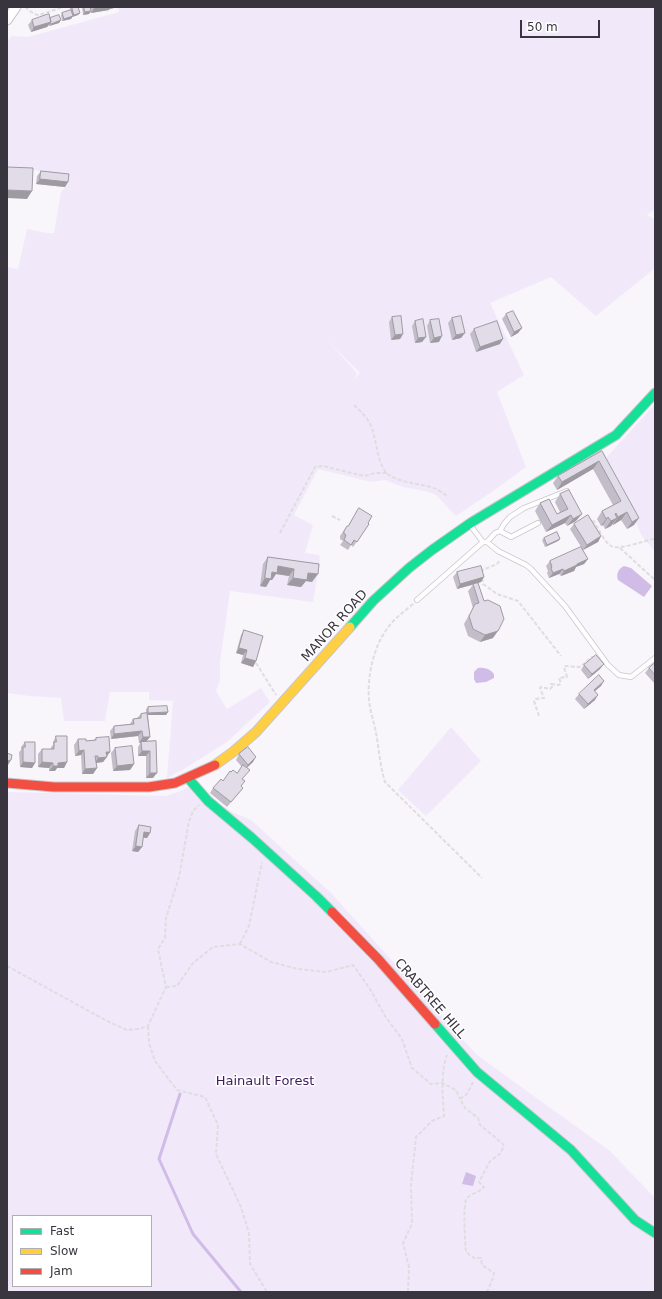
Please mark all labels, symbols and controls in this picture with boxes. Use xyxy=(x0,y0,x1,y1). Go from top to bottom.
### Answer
scale bar xyxy=(522,12,602,38)
text: 50 m xyxy=(527,20,558,34)
street label: MANOR ROAD xyxy=(299,587,371,665)
street label: CRABTREE HILL xyxy=(391,956,469,1042)
park label: Hainault Forest xyxy=(216,1074,314,1090)
legend xyxy=(12,1215,152,1287)
text: Fast xyxy=(50,1224,74,1238)
text: Slow xyxy=(50,1244,78,1258)
text: Jam xyxy=(50,1264,73,1278)

